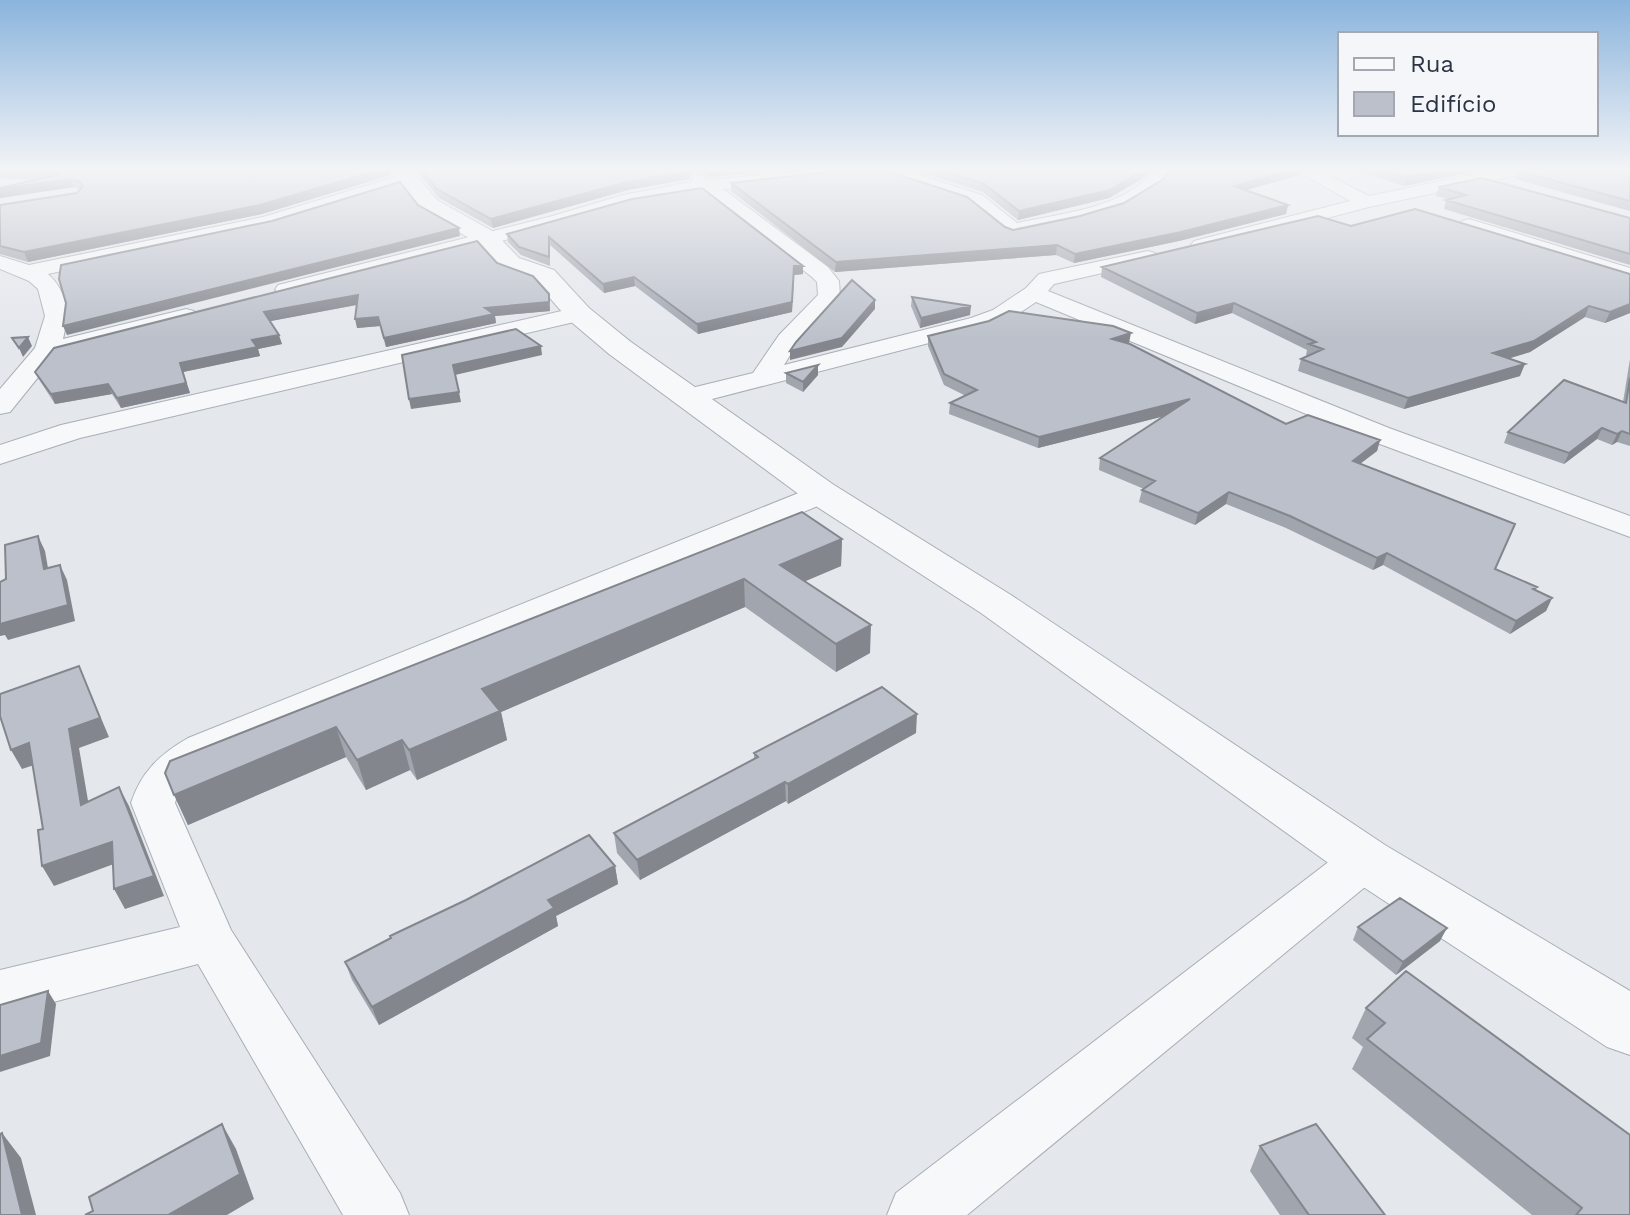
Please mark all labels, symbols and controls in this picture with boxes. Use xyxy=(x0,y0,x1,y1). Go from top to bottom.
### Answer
legend xyxy=(1338,32,1598,136)
text: Rua xyxy=(1410,50,1454,78)
text: Edifício xyxy=(1410,90,1496,118)

